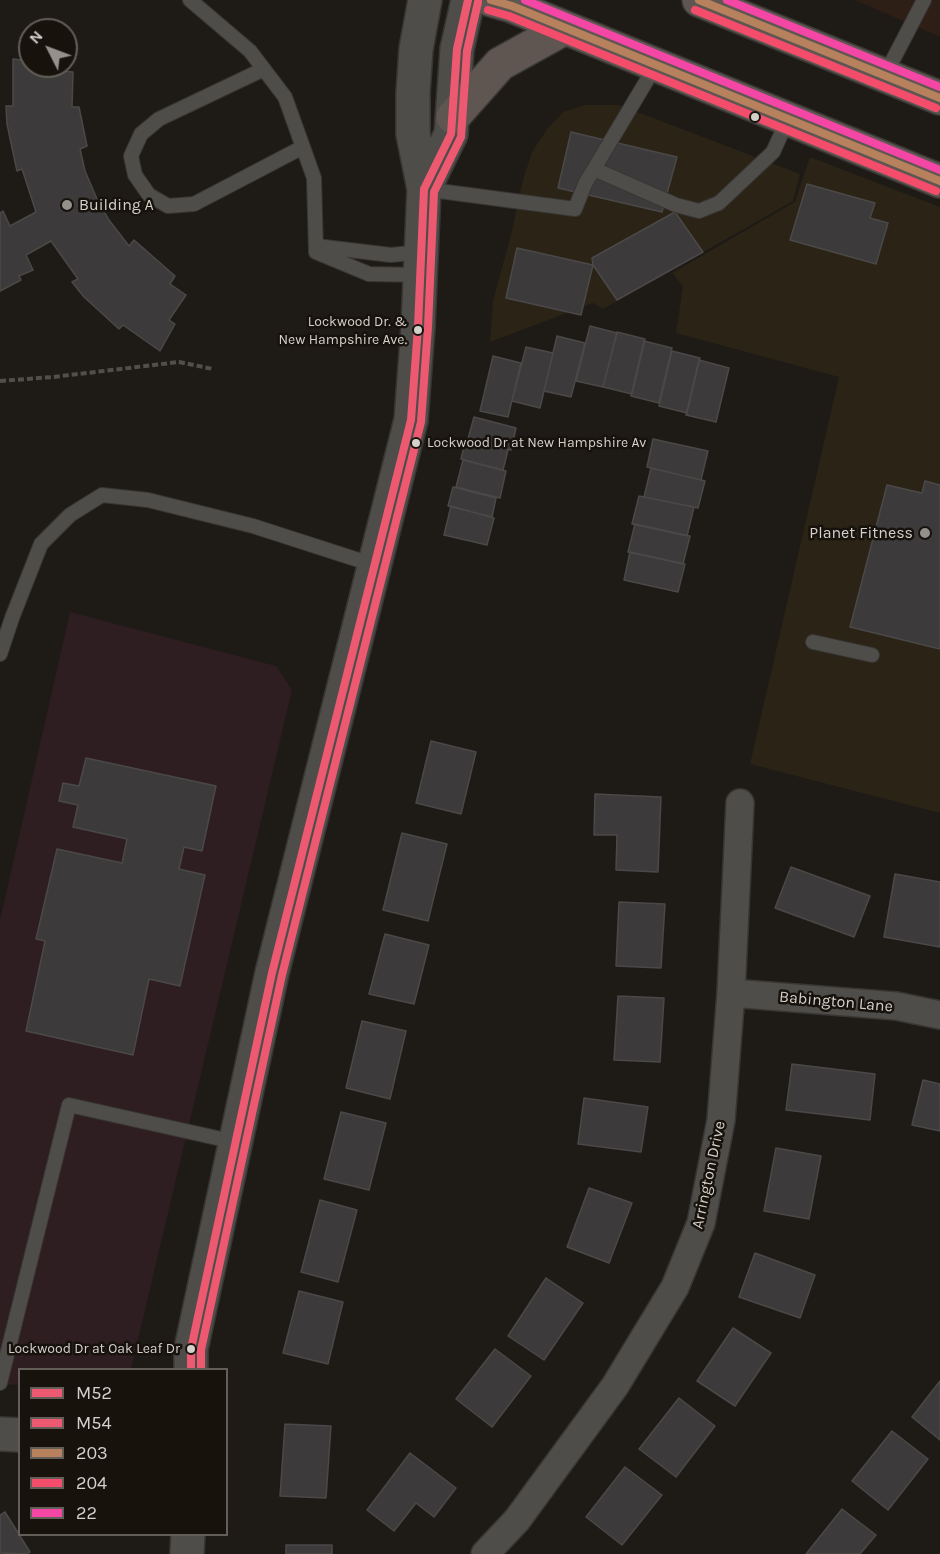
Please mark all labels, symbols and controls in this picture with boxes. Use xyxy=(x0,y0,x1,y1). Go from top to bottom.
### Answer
north arrow xyxy=(18,18,78,78)
text: N xyxy=(25,26,47,48)
unlabelled marker xyxy=(749,111,761,123)
place label: Building A xyxy=(79,195,154,215)
marker: Building A xyxy=(60,198,74,212)
place label: Lockwood Dr. & New Hampshire Ave. xyxy=(278,314,407,346)
marker: Lockwood Dr. & New Hampshire Ave. xyxy=(412,324,424,336)
place label: Lockwood Dr at New Hampshire Av xyxy=(427,435,646,451)
marker: Lockwood Dr at New Hampshire Av xyxy=(410,437,422,449)
place label: Planet Fitness xyxy=(809,523,913,543)
marker: Planet Fitness xyxy=(918,526,932,540)
street label: Babington Lane xyxy=(778,987,894,1017)
street label: Arrington Drive xyxy=(688,1119,730,1231)
place label: Lockwood Dr at Oak Leaf Dr xyxy=(8,1341,180,1357)
marker: Lockwood Dr at Oak Leaf Dr xyxy=(185,1343,197,1355)
legend xyxy=(18,1368,228,1536)
text: M52 xyxy=(76,1382,112,1404)
text: M54 xyxy=(76,1412,111,1434)
text: 203 xyxy=(76,1442,108,1464)
text: 204 xyxy=(76,1472,107,1494)
text: 22 xyxy=(76,1502,97,1524)

